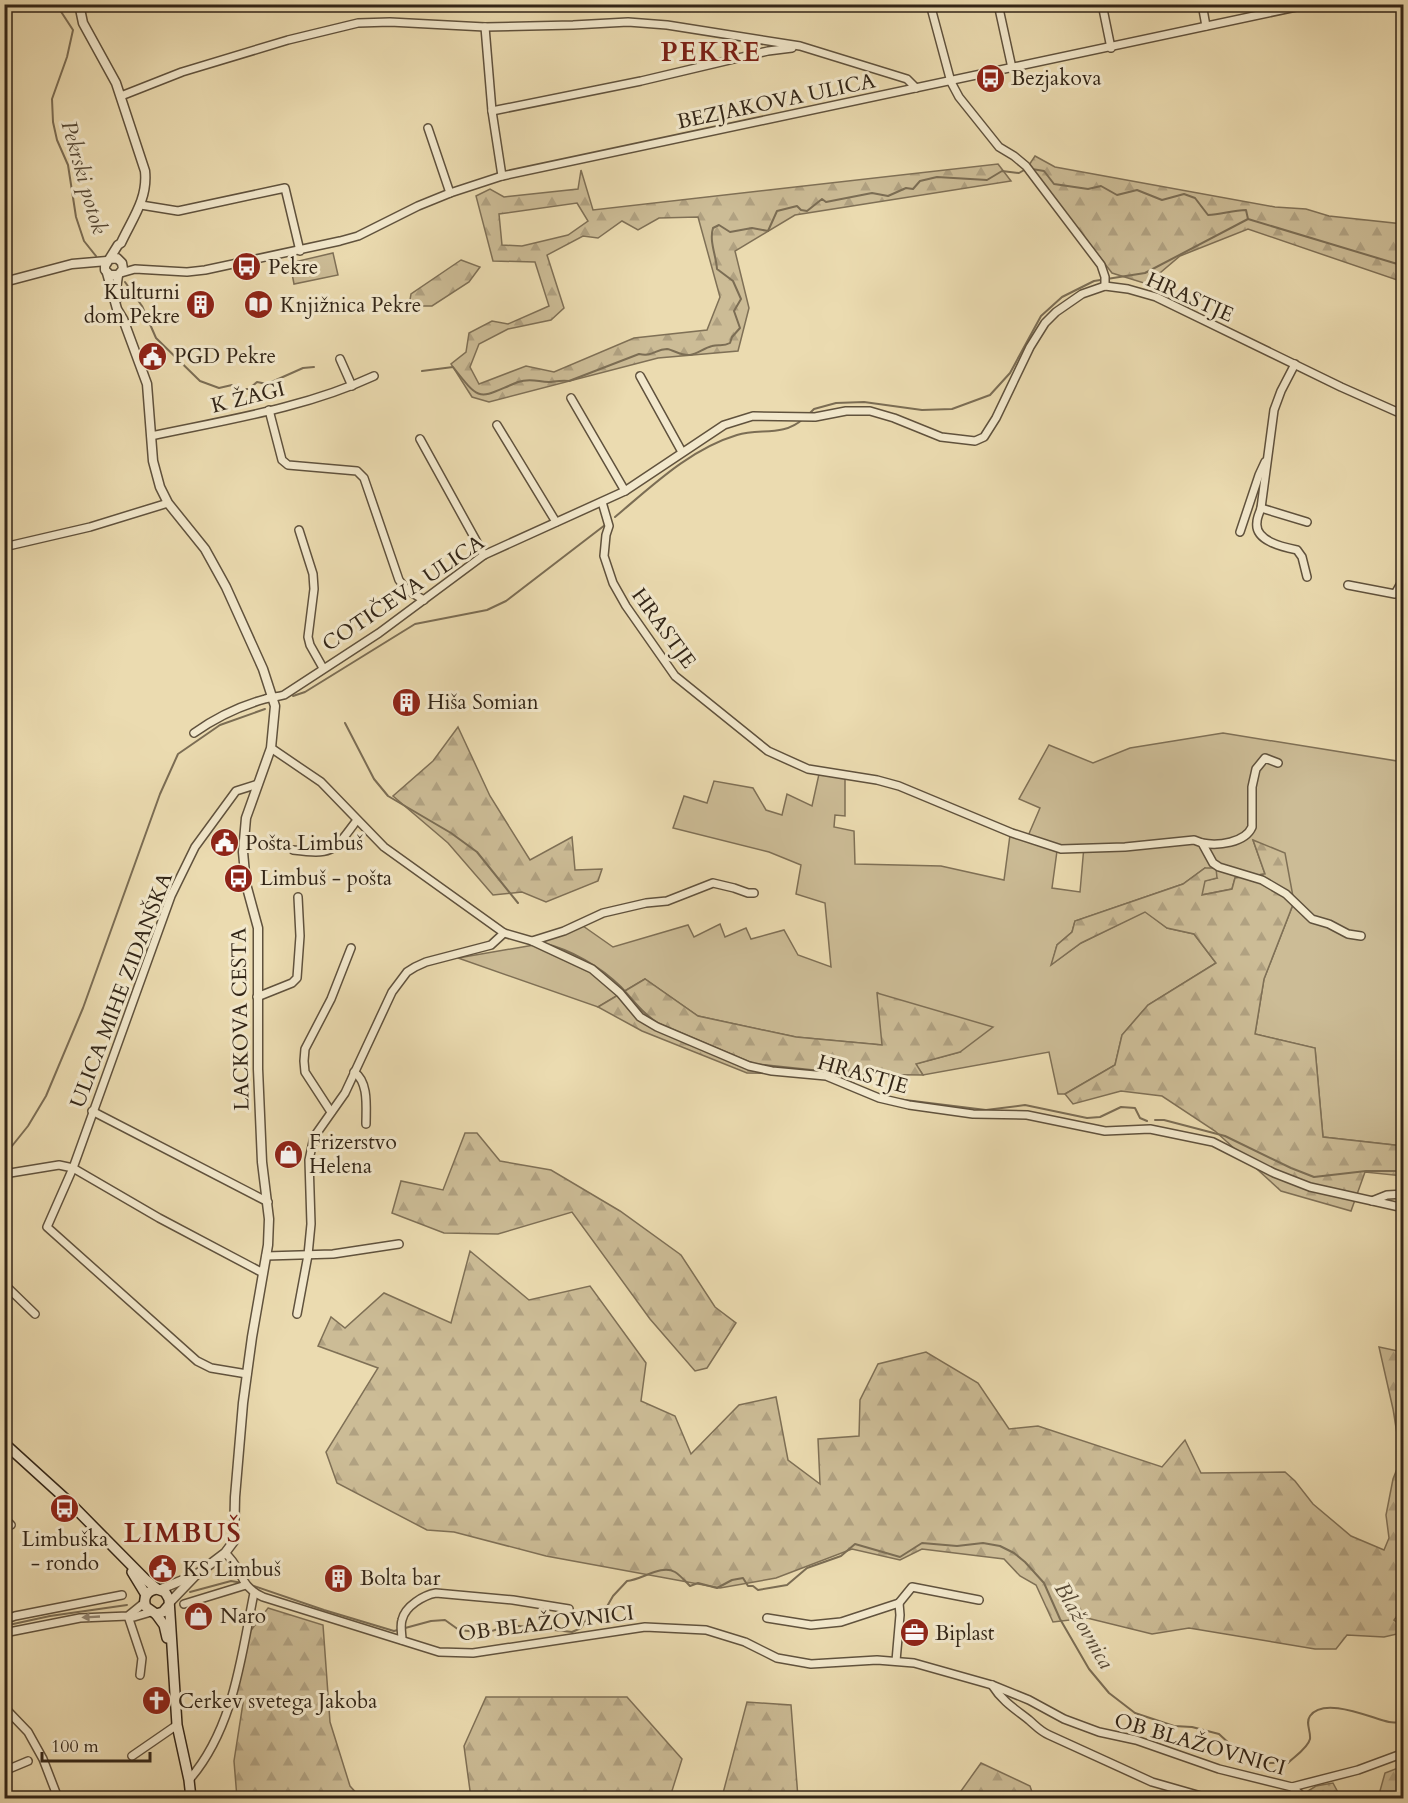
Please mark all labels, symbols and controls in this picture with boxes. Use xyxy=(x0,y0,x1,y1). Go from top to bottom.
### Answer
district label: PEKRE xyxy=(661,34,761,71)
bus stop icon: Bezjakova xyxy=(974,62,1006,94)
place label: Bezjakova xyxy=(1011,64,1101,93)
street label: BEZJAKOVA ULICA xyxy=(674,66,878,137)
water label: Pekrski potok xyxy=(54,117,115,238)
bus stop icon: Pekre xyxy=(231,251,263,283)
place label: Pekre xyxy=(268,253,318,282)
street label: HRASTJE xyxy=(1141,265,1238,330)
place label: Kulturni dom Pekre xyxy=(84,278,180,331)
building icon: Kulturni dom Pekre xyxy=(185,288,217,320)
library icon: Knjižnica Pekre xyxy=(243,289,275,321)
place label: Knjižnica Pekre xyxy=(280,291,421,320)
public building icon: PGD Pekre xyxy=(137,340,169,372)
place label: PGD Pekre xyxy=(174,342,276,371)
street label: K ŽAGI xyxy=(208,373,288,421)
street label: COTIČEVA ULICA xyxy=(316,527,490,659)
street label: HRASTJE xyxy=(625,582,703,674)
building icon: Hiša Somian xyxy=(390,686,422,718)
place label: Hiša Somian xyxy=(427,688,539,717)
public building icon: Pošta Limbuš xyxy=(208,827,240,859)
place label: Pošta Limbuš xyxy=(245,829,363,858)
bus stop icon: Limbuš - pošta xyxy=(223,862,255,894)
place label: Limbuš - pošta xyxy=(260,864,392,893)
street label: ULICA MIHE ZIDANŠKA xyxy=(62,868,180,1112)
street label: LACKOVA CESTA xyxy=(224,927,257,1111)
street label: HRASTJE xyxy=(814,1048,912,1101)
place label: Frizerstvo Helena xyxy=(309,1128,397,1181)
shop icon: Frizerstvo Helena xyxy=(272,1138,304,1170)
bus stop icon: Limbuška - rondo xyxy=(49,1492,81,1524)
district label: LIMBUŠ xyxy=(124,1514,242,1552)
place label: Limbuška - rondo xyxy=(22,1525,108,1578)
public building icon: KS Limbuš xyxy=(146,1553,178,1585)
place label: KS Limbuš xyxy=(183,1555,281,1584)
building icon: Bolta bar xyxy=(323,1562,355,1594)
place label: Bolta bar xyxy=(360,1564,441,1593)
water label: Blažovnica xyxy=(1047,1576,1121,1675)
street label: OB BLAŽOVNICI xyxy=(456,1597,636,1649)
shop icon: Naro xyxy=(183,1600,215,1632)
place label: Naro xyxy=(220,1602,266,1631)
one-way arrow xyxy=(81,1613,100,1622)
office icon: Biplast xyxy=(898,1617,930,1649)
place label: Biplast xyxy=(935,1619,995,1648)
church icon: Cerkev svetega Jakoba xyxy=(141,1685,173,1717)
place label: Cerkev svetega Jakoba xyxy=(178,1687,377,1716)
street label: OB BLAŽOVNICI xyxy=(1111,1705,1289,1783)
scale bar xyxy=(42,1725,150,1763)
text: 100 m xyxy=(51,1734,99,1759)

